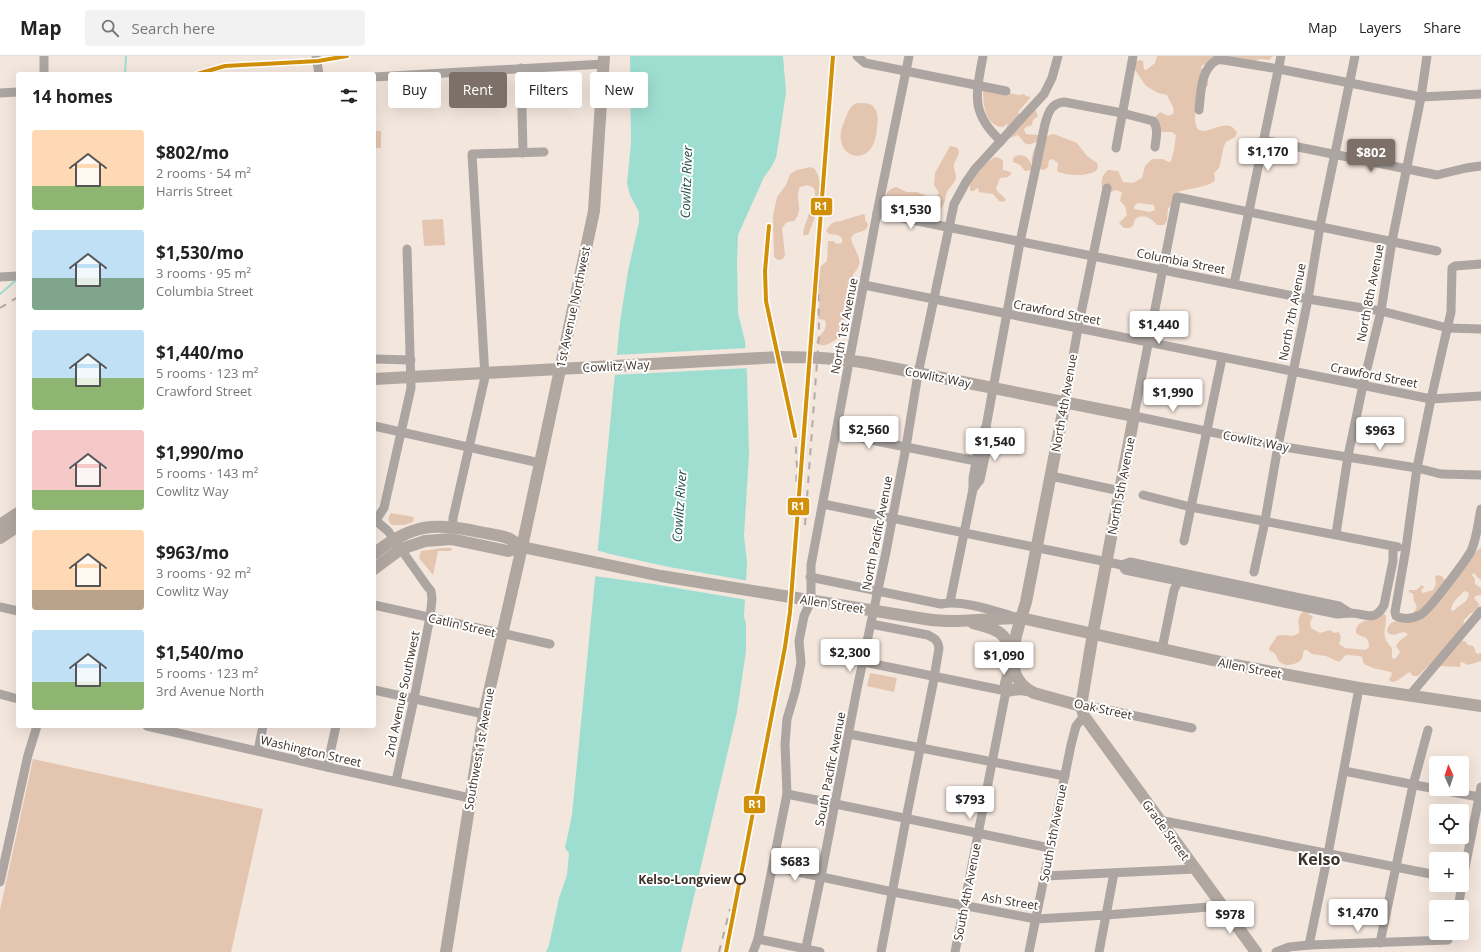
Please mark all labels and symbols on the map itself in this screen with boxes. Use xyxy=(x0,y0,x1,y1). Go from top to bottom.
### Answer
pin: $1,170 xyxy=(1235,138,1301,172)
pin: $802 xyxy=(1347,139,1395,173)
water label: Cowlitz River xyxy=(676,145,696,219)
pin: $1,530 xyxy=(878,196,944,230)
line badge: R1 xyxy=(810,197,833,216)
text: R1 xyxy=(814,198,828,213)
street label: North 8th Avenue xyxy=(1352,242,1388,343)
street label: Columbia Street xyxy=(1135,244,1227,278)
street label: 1st Avenue Northwest xyxy=(552,245,594,369)
street label: North 7th Avenue xyxy=(1274,261,1310,362)
street label: North 1st Avenue xyxy=(826,276,862,376)
street label: Crawford Street xyxy=(1012,295,1102,329)
pin: $1,440 xyxy=(1126,311,1192,345)
street label: North 4th Avenue xyxy=(1047,352,1081,453)
street label: Cowlitz Way xyxy=(582,356,651,376)
street label: Crawford Street xyxy=(1329,358,1419,392)
street label: Cowlitz Way xyxy=(904,362,973,392)
pin: $1,990 xyxy=(1140,379,1206,413)
pin: $2,560 xyxy=(836,416,902,450)
pin: $963 xyxy=(1356,417,1404,451)
street label: Cowlitz Way xyxy=(1222,426,1291,456)
pin: $1,540 xyxy=(962,428,1028,462)
street label: North 5th Avenue xyxy=(1103,435,1139,536)
water label: Cowlitz River xyxy=(667,468,691,543)
street label: North Pacific Avenue xyxy=(858,474,896,592)
line badge: R1 xyxy=(787,497,810,516)
text: R1 xyxy=(791,498,805,513)
street label: Allen Street xyxy=(799,591,865,617)
street label: Catlin Street xyxy=(427,609,497,641)
street label: 2nd Avenue Southwest xyxy=(380,629,424,759)
pin: $2,300 xyxy=(817,639,883,673)
pin: $1,090 xyxy=(971,642,1037,676)
street label: Allen Street xyxy=(1217,654,1283,682)
street label: Southwest 1st Avenue xyxy=(460,686,498,811)
street label: Oak Street xyxy=(1072,695,1134,723)
street label: South Pacific Avenue xyxy=(811,710,849,828)
street label: Washington Street xyxy=(259,731,363,771)
north arrow xyxy=(1429,756,1469,796)
street label: South 5th Avenue xyxy=(1035,782,1071,883)
pin: $793 xyxy=(946,786,994,820)
line badge: R1 xyxy=(743,795,766,814)
text: R1 xyxy=(748,796,762,811)
street label: Grade Street xyxy=(1138,796,1194,864)
street label: South 4th Avenue xyxy=(949,841,985,942)
pin: $683 xyxy=(771,848,819,882)
district label: Kelso xyxy=(1298,848,1341,870)
place label: Kelso-Longview xyxy=(638,871,732,888)
marker: Kelso-Longview xyxy=(734,873,746,885)
street label: Ash Street xyxy=(980,888,1040,914)
pin: $1,470 xyxy=(1325,899,1391,933)
pin: $978 xyxy=(1206,901,1254,935)

